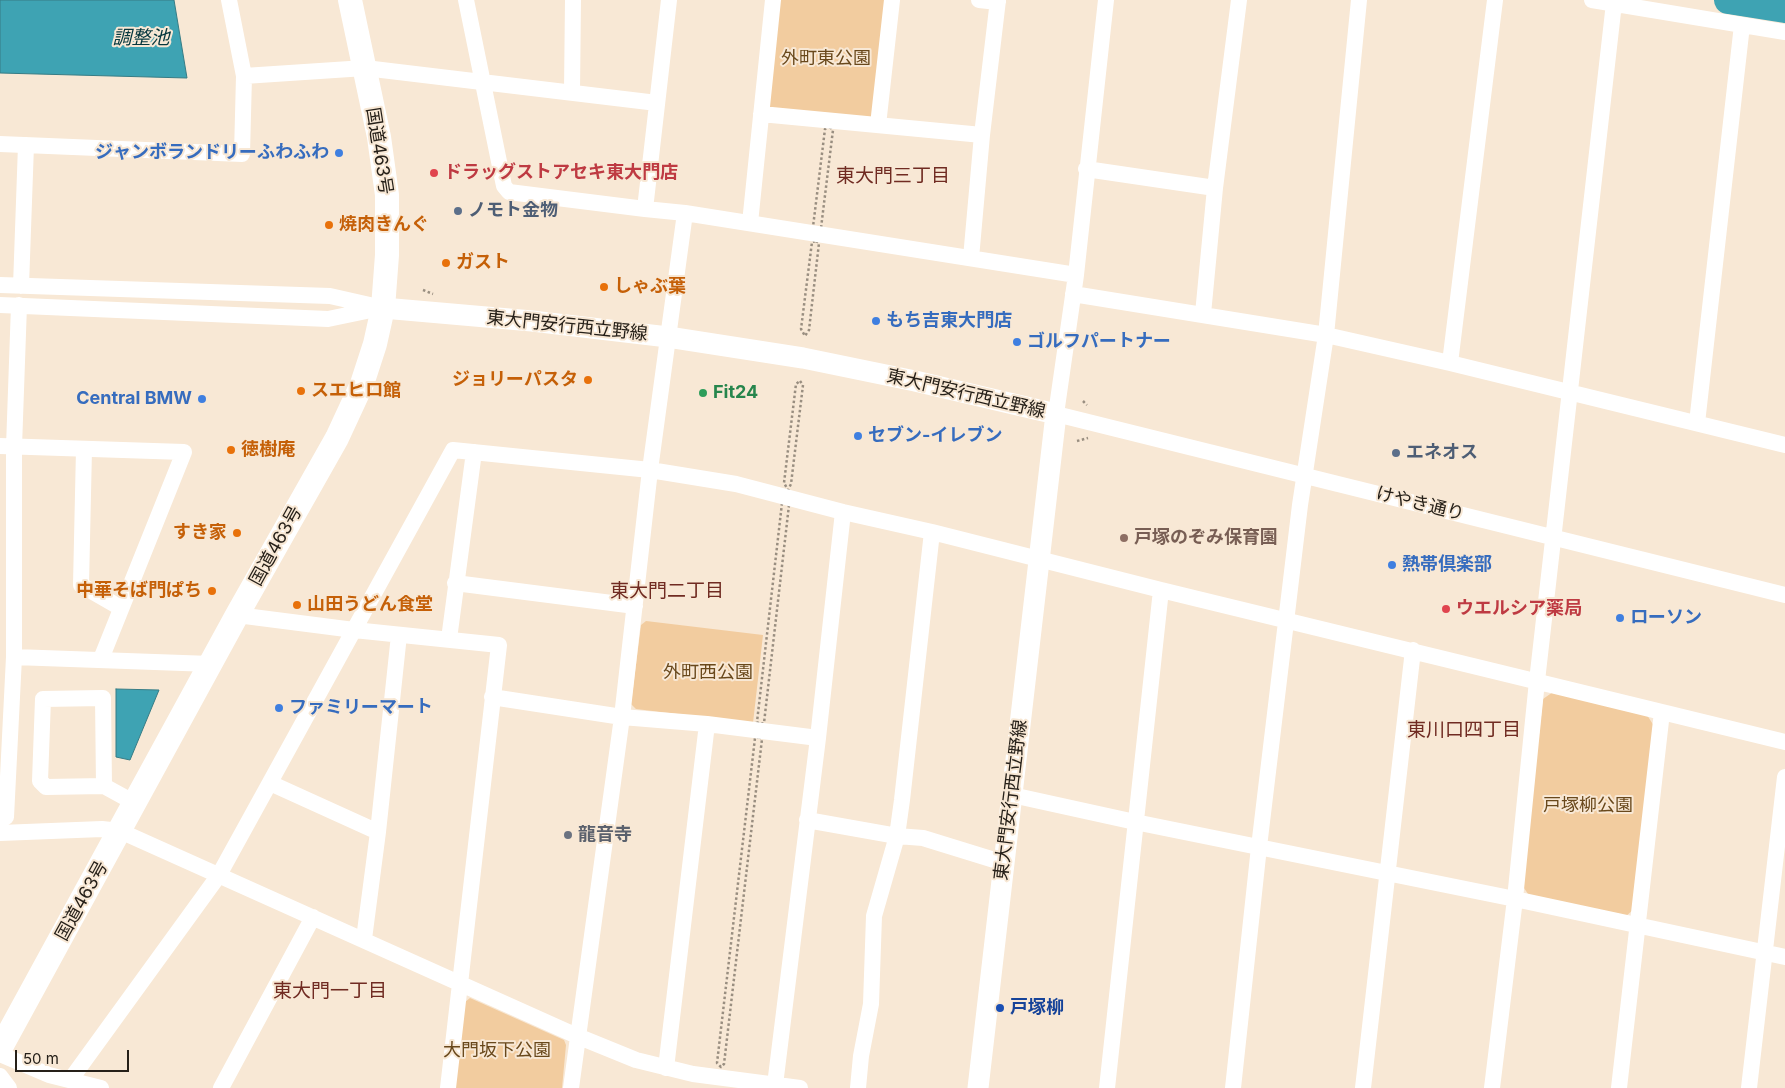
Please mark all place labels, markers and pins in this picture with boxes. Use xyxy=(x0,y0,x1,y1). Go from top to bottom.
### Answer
place label: ジャンボランドリーふわふわ xyxy=(95,142,329,164)
marker: ジャンボランドリーふわふわ xyxy=(333,147,345,159)
place label: ドラッグストアセキ東大門店 xyxy=(444,162,678,184)
marker: ドラッグストアセキ東大門店 xyxy=(428,167,440,179)
place label: ノモト金物 xyxy=(468,200,558,222)
marker: ノモト金物 xyxy=(452,205,464,217)
place label: 焼肉きんぐ xyxy=(339,214,429,236)
marker: 焼肉きんぐ xyxy=(323,219,335,231)
place label: ガスト xyxy=(456,252,510,274)
marker: ガスト xyxy=(440,257,452,269)
place label: しゃぶ葉 xyxy=(614,276,686,298)
marker: しゃぶ葉 xyxy=(598,281,610,293)
place label: もち吉東大門店 xyxy=(886,310,1012,332)
marker: もち吉東大門店 xyxy=(870,315,882,327)
place label: ゴルフパートナー xyxy=(1027,331,1171,353)
marker: ゴルフパートナー xyxy=(1011,336,1023,348)
place label: ジョリーパスタ xyxy=(452,369,578,391)
marker: ジョリーパスタ xyxy=(582,374,594,386)
place label: スエヒロ館 xyxy=(311,380,401,402)
place label: Fit24 xyxy=(713,382,758,404)
marker: スエヒロ館 xyxy=(295,385,307,397)
marker: Fit24 xyxy=(697,387,709,399)
place label: Central BMW xyxy=(76,388,192,410)
marker: Central BMW xyxy=(196,393,208,405)
place label: セブン-イレブン xyxy=(868,425,1002,447)
marker: セブン-イレブン xyxy=(852,430,864,442)
place label: 徳樹庵 xyxy=(241,439,295,461)
place label: エネオス xyxy=(1406,442,1478,464)
marker: 徳樹庵 xyxy=(225,444,237,456)
marker: エネオス xyxy=(1390,447,1402,459)
place label: すき家 xyxy=(173,522,227,544)
marker: すき家 xyxy=(231,527,243,539)
place label: 戸塚のぞみ保育園 xyxy=(1134,527,1278,549)
marker: 戸塚のぞみ保育園 xyxy=(1118,532,1130,544)
place label: 熱帯倶楽部 xyxy=(1402,554,1492,576)
marker: 熱帯倶楽部 xyxy=(1386,559,1398,571)
place label: 中華そば門ぱち xyxy=(76,580,202,602)
marker: 中華そば門ぱち xyxy=(206,585,218,597)
place label: 山田うどん食堂 xyxy=(307,594,433,616)
place label: ウエルシア薬局 xyxy=(1456,598,1582,620)
marker: 山田うどん食堂 xyxy=(291,599,303,611)
marker: ウエルシア薬局 xyxy=(1440,603,1452,615)
place label: ローソン xyxy=(1630,607,1702,629)
marker: ローソン xyxy=(1614,612,1626,624)
place label: ファミリーマート xyxy=(289,697,433,719)
marker: ファミリーマート xyxy=(273,702,285,714)
place label: 龍音寺 xyxy=(578,824,632,846)
marker: 龍音寺 xyxy=(562,829,574,841)
place label: 戸塚柳 xyxy=(1010,997,1064,1019)
marker: 戸塚柳 xyxy=(994,1002,1006,1014)

